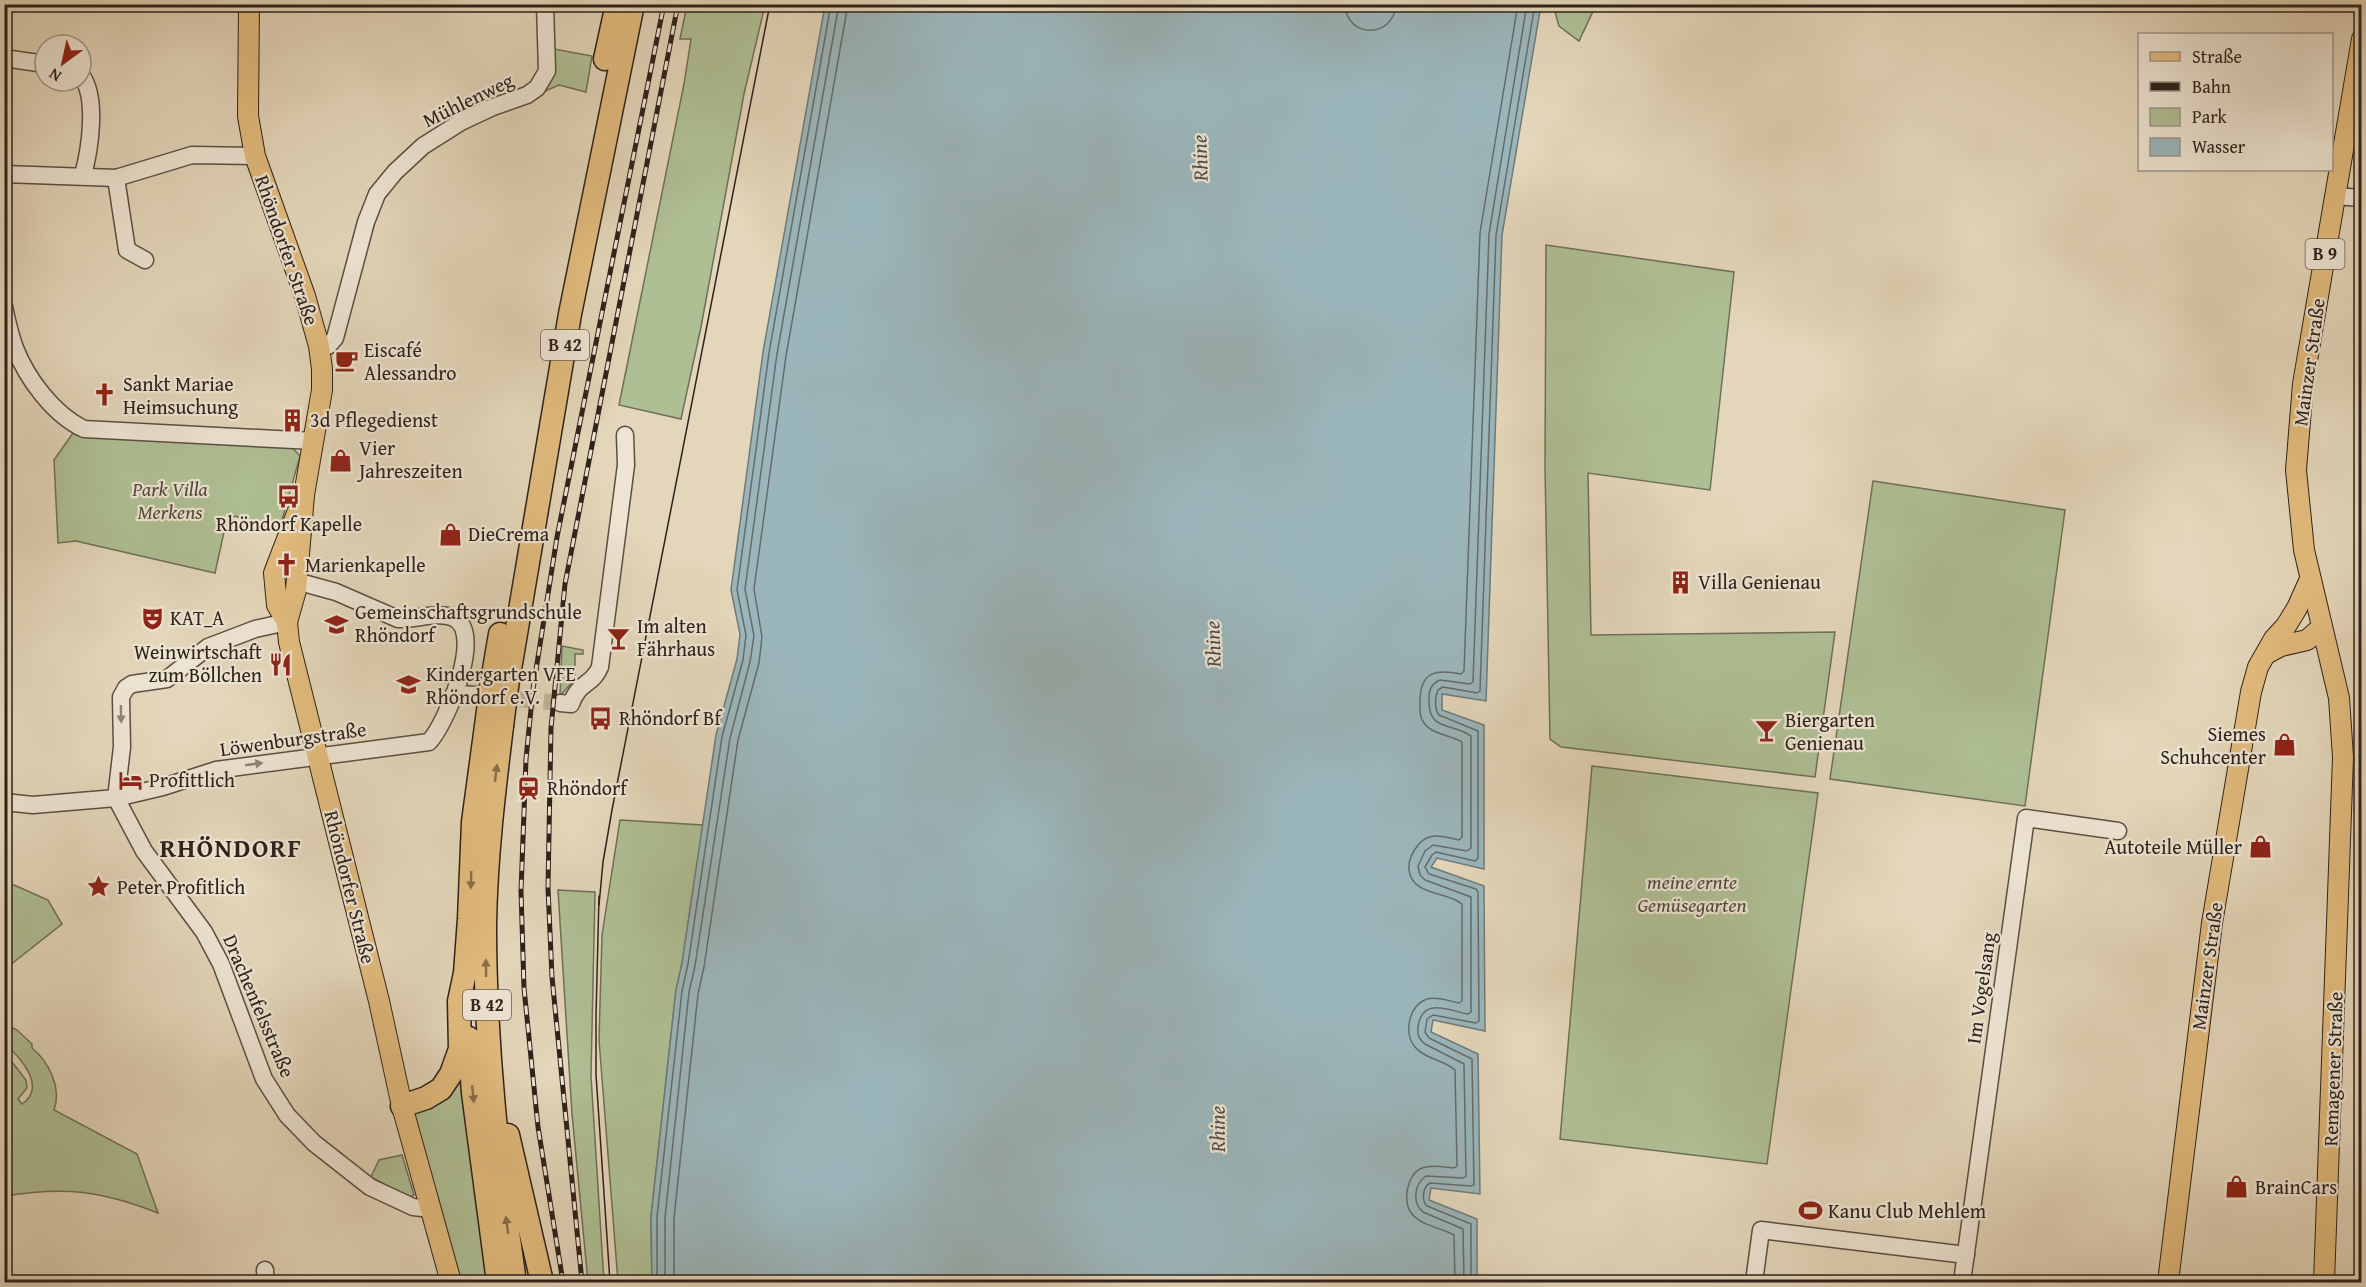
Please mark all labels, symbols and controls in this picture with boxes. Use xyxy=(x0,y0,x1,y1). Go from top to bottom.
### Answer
north arrow xyxy=(33,33,93,93)
legend xyxy=(2138,33,2333,171)
text: Straße xyxy=(2192,43,2242,70)
text: N xyxy=(44,62,66,89)
street label: Mühlenweg xyxy=(417,65,518,134)
text: Bahn xyxy=(2192,73,2231,100)
text: Park xyxy=(2192,103,2228,130)
text: Wasser xyxy=(2192,133,2246,160)
water label: Rhine xyxy=(1183,134,1216,183)
street label: Rhöndorfer Straße xyxy=(248,171,327,329)
road number: B 9 xyxy=(2306,239,2344,269)
street label: Mainzer Straße xyxy=(2285,296,2332,428)
road number: B 42 xyxy=(541,330,589,360)
place label: Eiscafé Alessandro xyxy=(364,335,457,387)
cafe icon: Eiscafé Alessandro xyxy=(333,348,359,374)
place label: Sankt Mariae Heimsuchung xyxy=(123,369,238,421)
church icon: Sankt Mariae Heimsuchung xyxy=(92,382,118,408)
place label: 3d Pflegedienst xyxy=(310,405,438,434)
building icon: 3d Pflegedienst xyxy=(279,407,305,433)
place label: Vier Jahreszeiten xyxy=(356,433,463,485)
shop icon: Vier Jahreszeiten xyxy=(328,447,354,473)
park label: Park Villa Merkens xyxy=(131,474,209,526)
bus stop icon: Rhöndorf Kapelle xyxy=(276,483,302,509)
place label: Rhöndorf Kapelle xyxy=(216,509,362,538)
place label: DieCrema xyxy=(468,519,550,548)
shop icon: DieCrema xyxy=(437,521,463,547)
place label: Marienkapelle xyxy=(305,550,426,579)
church icon: Marienkapelle xyxy=(274,552,300,578)
place label: Villa Genienau xyxy=(1698,567,1821,596)
building icon: Villa Genienau xyxy=(1667,569,1693,595)
place label: Gemeinschaftsgrundschule Rhöndorf xyxy=(355,597,582,649)
place label: KAT_A xyxy=(170,603,224,632)
theatre icon: KAT_A xyxy=(139,605,165,631)
school or university icon: Gemeinschaftsgrundschule Rhöndorf xyxy=(324,611,350,637)
place label: Im alten Fährhaus xyxy=(637,611,715,663)
water label: Rhine xyxy=(1196,620,1229,669)
bar icon: Im alten Fährhaus xyxy=(606,625,632,651)
place label: Weinwirtschaft zum Böllchen xyxy=(134,637,262,689)
restaurant icon: Weinwirtschaft zum Böllchen xyxy=(267,651,293,677)
place label: Kindergarten VFE Rhöndorf e.V. xyxy=(426,659,576,711)
school or university icon: Kindergarten VFE Rhöndorf e.V. xyxy=(395,672,421,698)
place label: Rhöndorf Bf xyxy=(619,703,723,732)
one-way arrow xyxy=(116,704,126,723)
bus stop icon: Rhöndorf Bf xyxy=(588,705,614,731)
place label: Biergarten Genienau xyxy=(1785,705,1875,757)
street label: Löwenburgstraße xyxy=(218,714,368,763)
bar icon: Biergarten Genienau xyxy=(1754,718,1780,744)
place label: Siemes Schuhcenter xyxy=(2160,719,2266,771)
shop icon: Siemes Schuhcenter xyxy=(2271,732,2297,758)
one-way arrow xyxy=(245,760,264,769)
one-way arrow xyxy=(491,764,501,783)
place label: Profittlich xyxy=(149,765,235,794)
hotel icon: Profittlich xyxy=(118,767,144,793)
place label: Rhöndorf xyxy=(547,773,629,802)
station icon: Rhöndorf xyxy=(516,775,542,801)
street label: Rhöndorfer Straße xyxy=(317,807,384,967)
district label: RHÖNDORF xyxy=(160,828,302,867)
place label: Autoteile Müller xyxy=(2104,832,2242,861)
shop icon: Autoteile Müller xyxy=(2247,834,2273,860)
park label: meine ernte Gemüsegarten xyxy=(1637,867,1747,919)
one-way arrow xyxy=(466,871,475,890)
place label: Peter Profitlich xyxy=(117,872,245,901)
place icon: Peter Profitlich xyxy=(86,874,112,900)
street label: Mainzer Straße xyxy=(2183,900,2230,1032)
street label: Drachenfelsstraße xyxy=(216,930,303,1082)
street label: Im Vogelsang xyxy=(1958,930,2003,1046)
one-way arrow xyxy=(482,958,491,977)
road number: B 42 xyxy=(463,990,511,1020)
street label: Remagener Straße xyxy=(2315,991,2350,1147)
one-way arrow xyxy=(468,1085,478,1104)
water label: Rhine xyxy=(1202,1106,1233,1153)
place label: BrainCars xyxy=(2255,1172,2337,1201)
shop icon: BrainCars xyxy=(2224,1174,2250,1200)
place label: Kanu Club Mehlem xyxy=(1828,1196,1987,1225)
sports icon: Kanu Club Mehlem xyxy=(1797,1198,1823,1224)
one-way arrow xyxy=(502,1215,511,1234)

